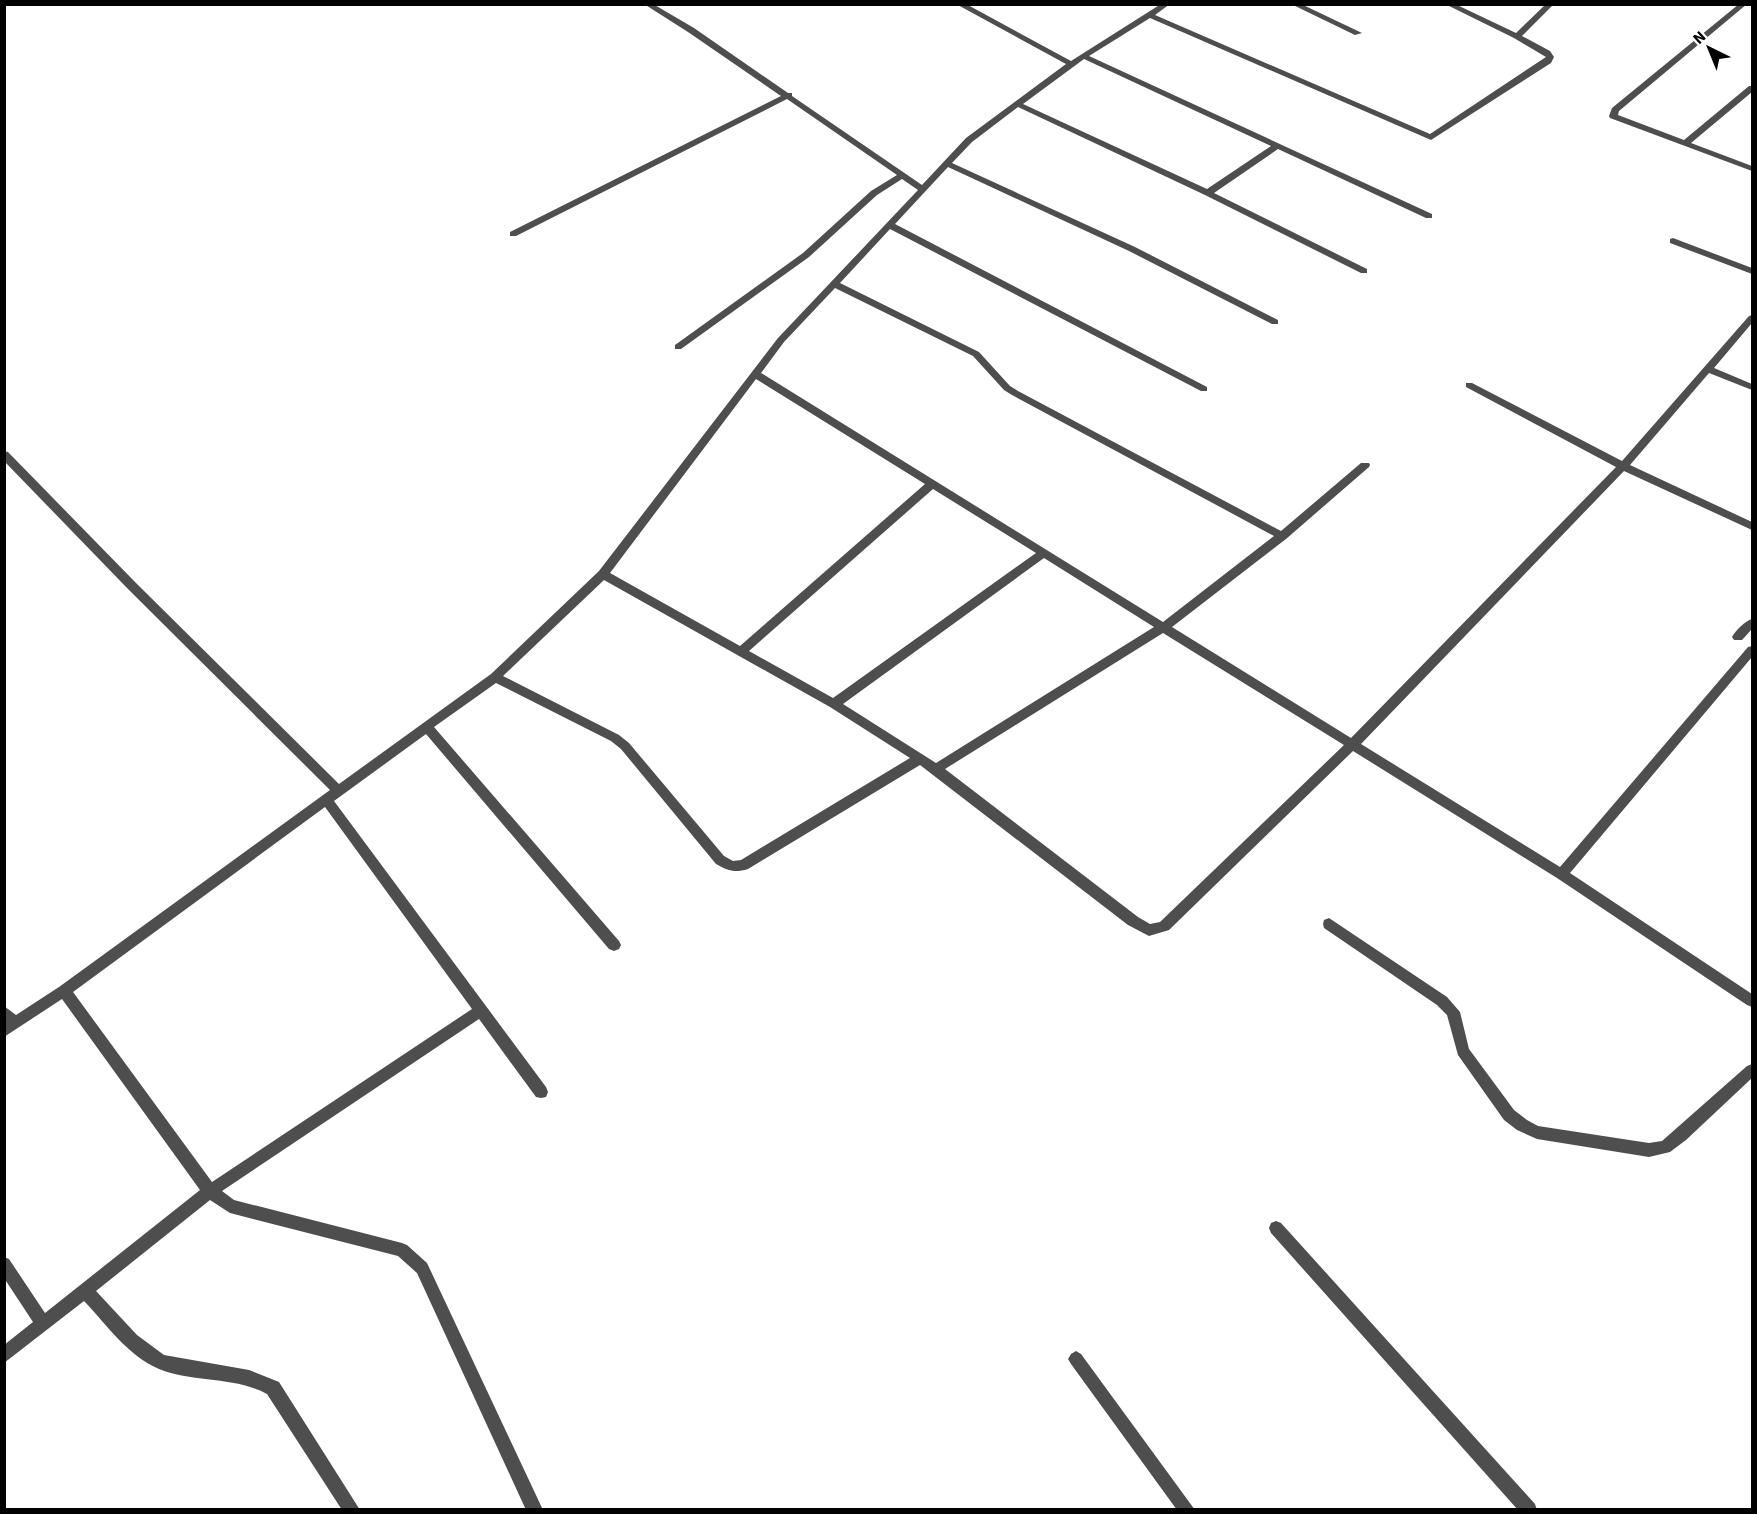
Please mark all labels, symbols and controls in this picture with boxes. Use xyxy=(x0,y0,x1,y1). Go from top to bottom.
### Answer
north arrow xyxy=(1679,18,1739,78)
text: N xyxy=(1688,26,1711,49)

